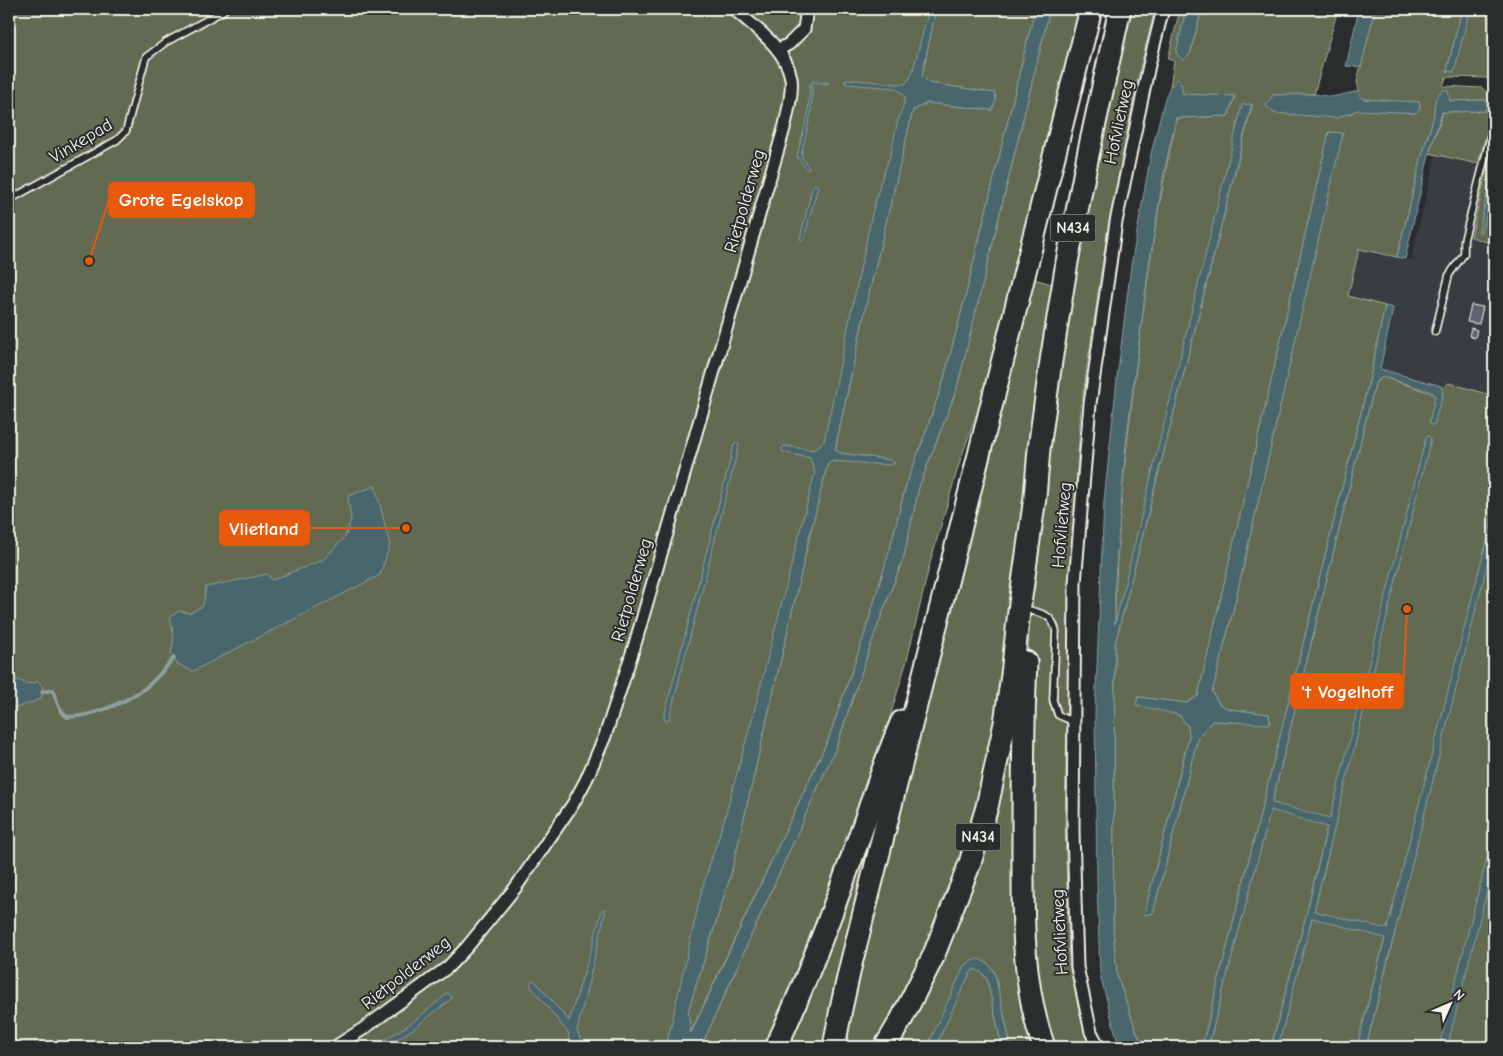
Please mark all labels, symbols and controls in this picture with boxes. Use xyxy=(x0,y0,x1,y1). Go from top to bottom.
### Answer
street label: Hofvlietweg xyxy=(1100,78,1138,166)
street label: Vinkepad xyxy=(46,114,116,168)
street label: Rietpolderweg xyxy=(720,147,770,255)
callout: Grote Egelskop xyxy=(109,183,254,217)
text: Grote Egelskop xyxy=(119,189,243,211)
road number: N434 xyxy=(1050,214,1096,242)
street label: Hofvlietweg xyxy=(1048,481,1076,569)
callout: Vlietland xyxy=(220,511,309,545)
text: Vlietland xyxy=(229,518,299,540)
street label: Rietpolderweg xyxy=(607,536,657,644)
callout: 't Vogelhoff xyxy=(1291,674,1403,708)
text: 't Vogelhoff xyxy=(1301,681,1394,703)
road number: N434 xyxy=(956,824,1000,850)
street label: Hofvlietweg xyxy=(1047,888,1073,976)
street label: Rietpolderweg xyxy=(357,932,455,1014)
north arrow xyxy=(1426,978,1476,1028)
text: N xyxy=(1450,986,1468,1004)

